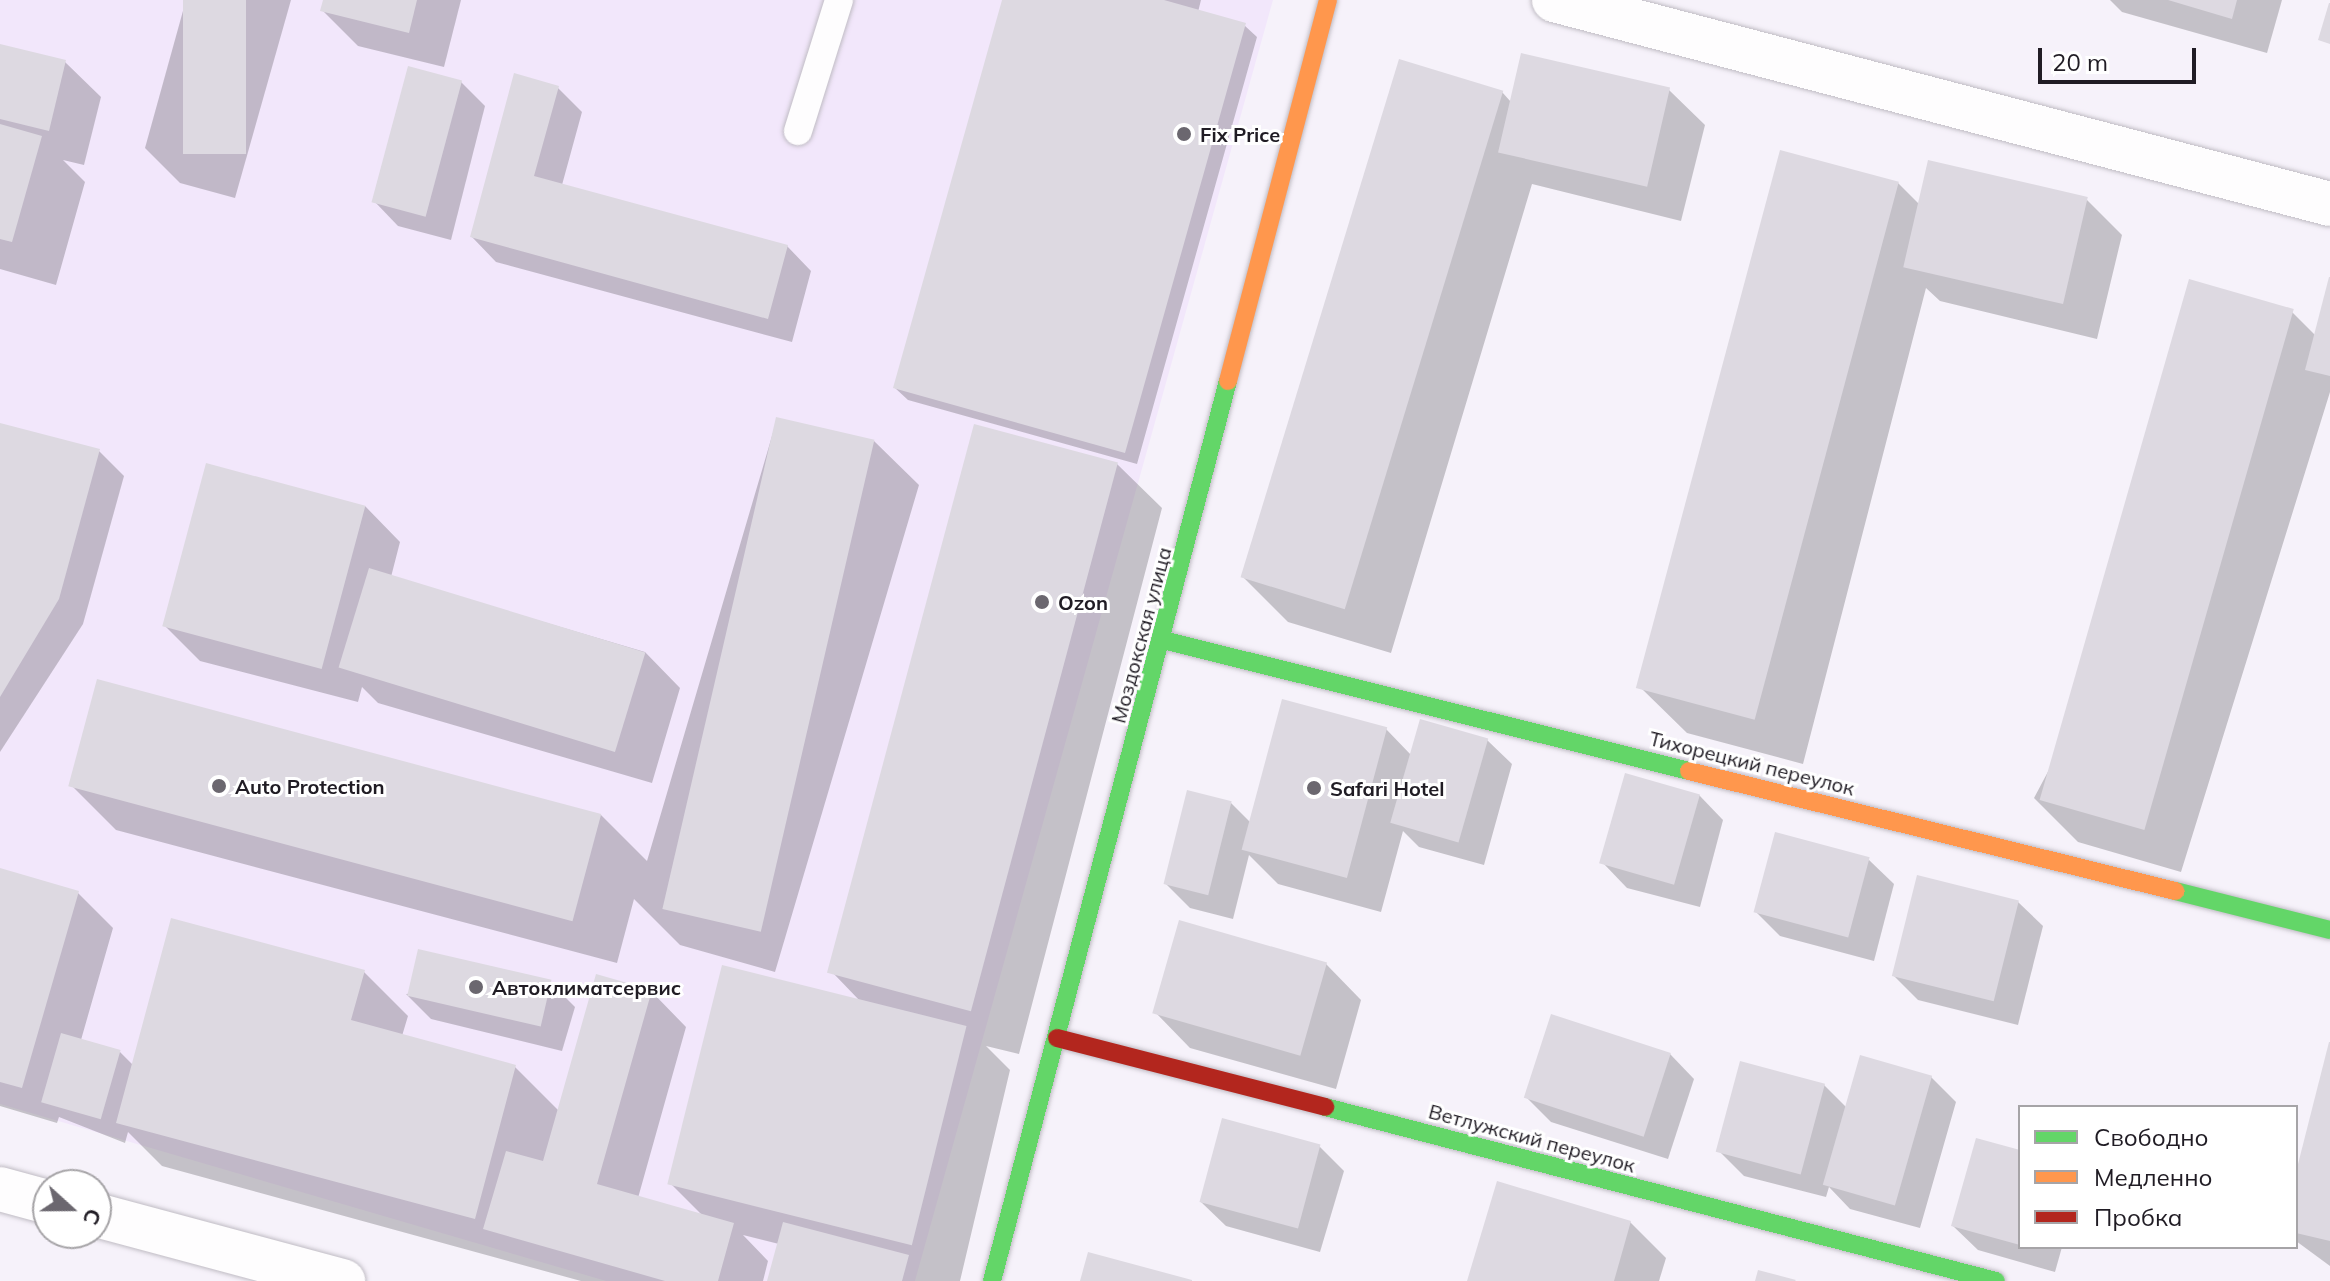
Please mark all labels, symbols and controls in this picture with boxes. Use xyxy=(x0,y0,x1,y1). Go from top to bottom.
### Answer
scale bar xyxy=(2042,32,2200,82)
text: 20 m xyxy=(2052,47,2108,77)
place label: Fix Price xyxy=(1200,122,1280,146)
marker: Fix Price xyxy=(1175,125,1193,143)
street label: Моздокская улица xyxy=(1106,544,1176,726)
place label: Ozon xyxy=(1058,590,1108,614)
marker: Ozon xyxy=(1033,593,1051,611)
street label: Тихорецкий переулок xyxy=(1647,726,1857,800)
place label: Auto Protection xyxy=(235,774,385,798)
place label: Safari Hotel xyxy=(1330,776,1444,800)
marker: Auto Protection xyxy=(210,777,228,795)
marker: Safari Hotel xyxy=(1305,779,1323,797)
place label: Автоклиматсервис xyxy=(492,975,681,999)
marker: Автоклиматсервис xyxy=(467,978,485,996)
street label: Ветлужский переулок xyxy=(1426,1099,1638,1177)
legend xyxy=(2018,1105,2298,1249)
text: Свободно xyxy=(2094,1122,2209,1152)
text: Медленно xyxy=(2094,1162,2213,1192)
north arrow xyxy=(32,1169,112,1249)
text: Пробка xyxy=(2094,1202,2182,1232)
text: С xyxy=(77,1205,108,1229)

